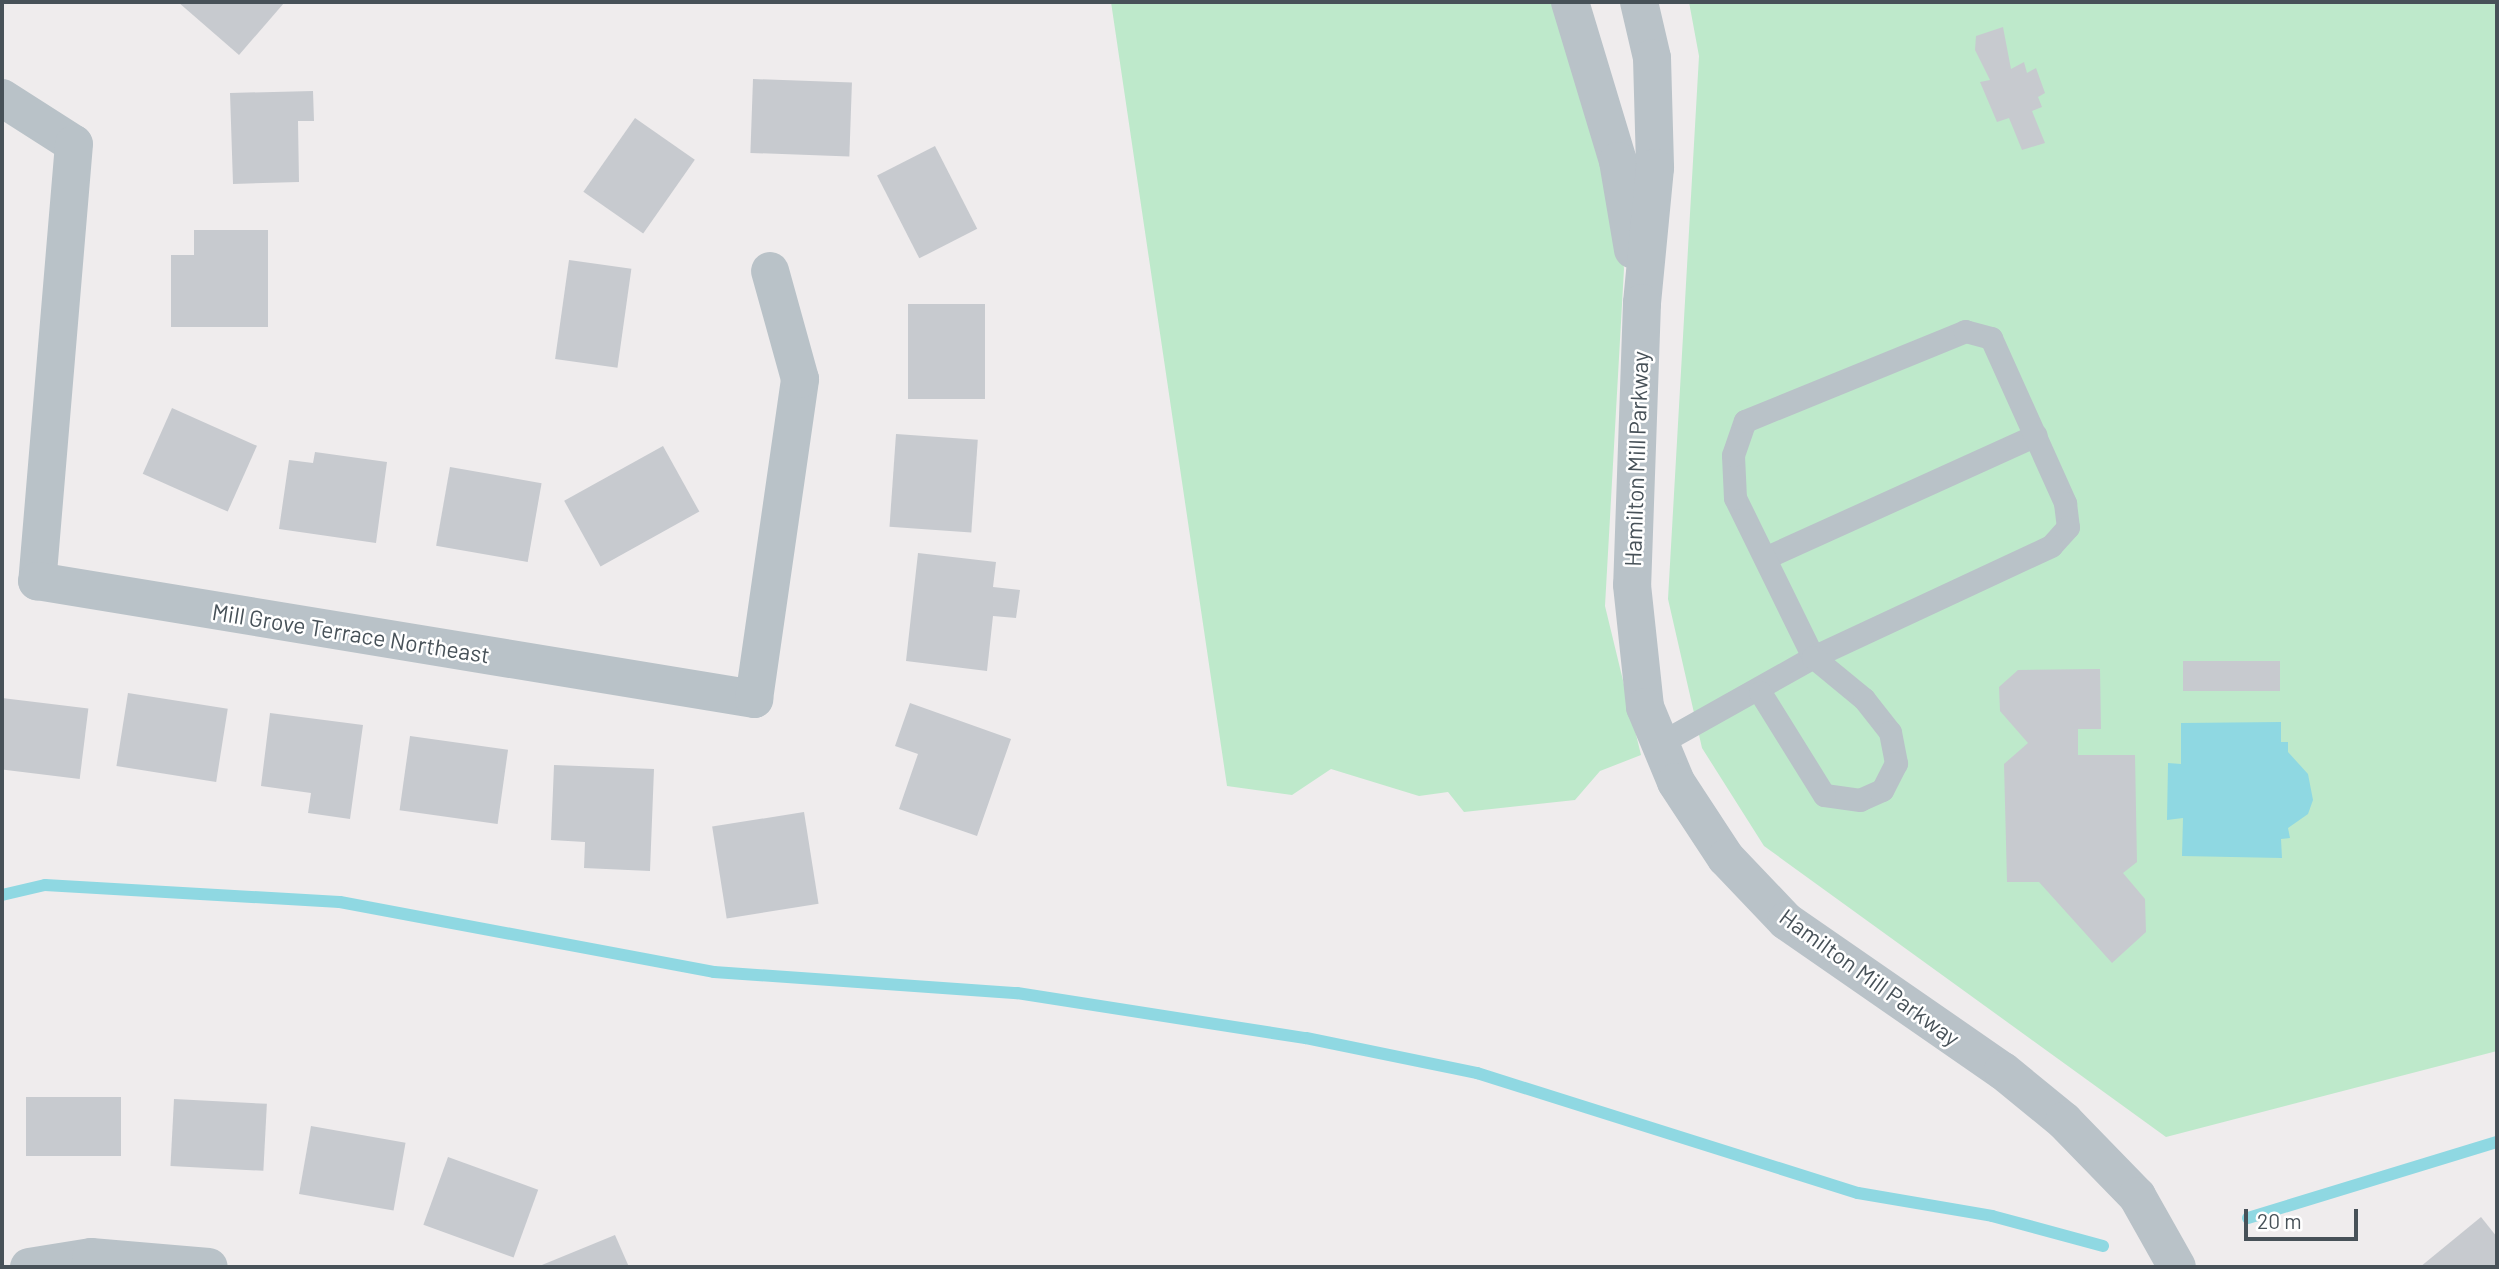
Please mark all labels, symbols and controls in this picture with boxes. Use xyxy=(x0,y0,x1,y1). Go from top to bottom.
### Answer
street label: Hamilton Mill Parkway xyxy=(1618,351,1654,567)
street label: Mill Grove Terrace Northeast xyxy=(210,597,492,669)
street label: Hamilton Mill Parkway xyxy=(1775,902,1965,1052)
scale bar xyxy=(2247,1196,2361,1240)
text: 20 m xyxy=(2257,1208,2302,1233)

